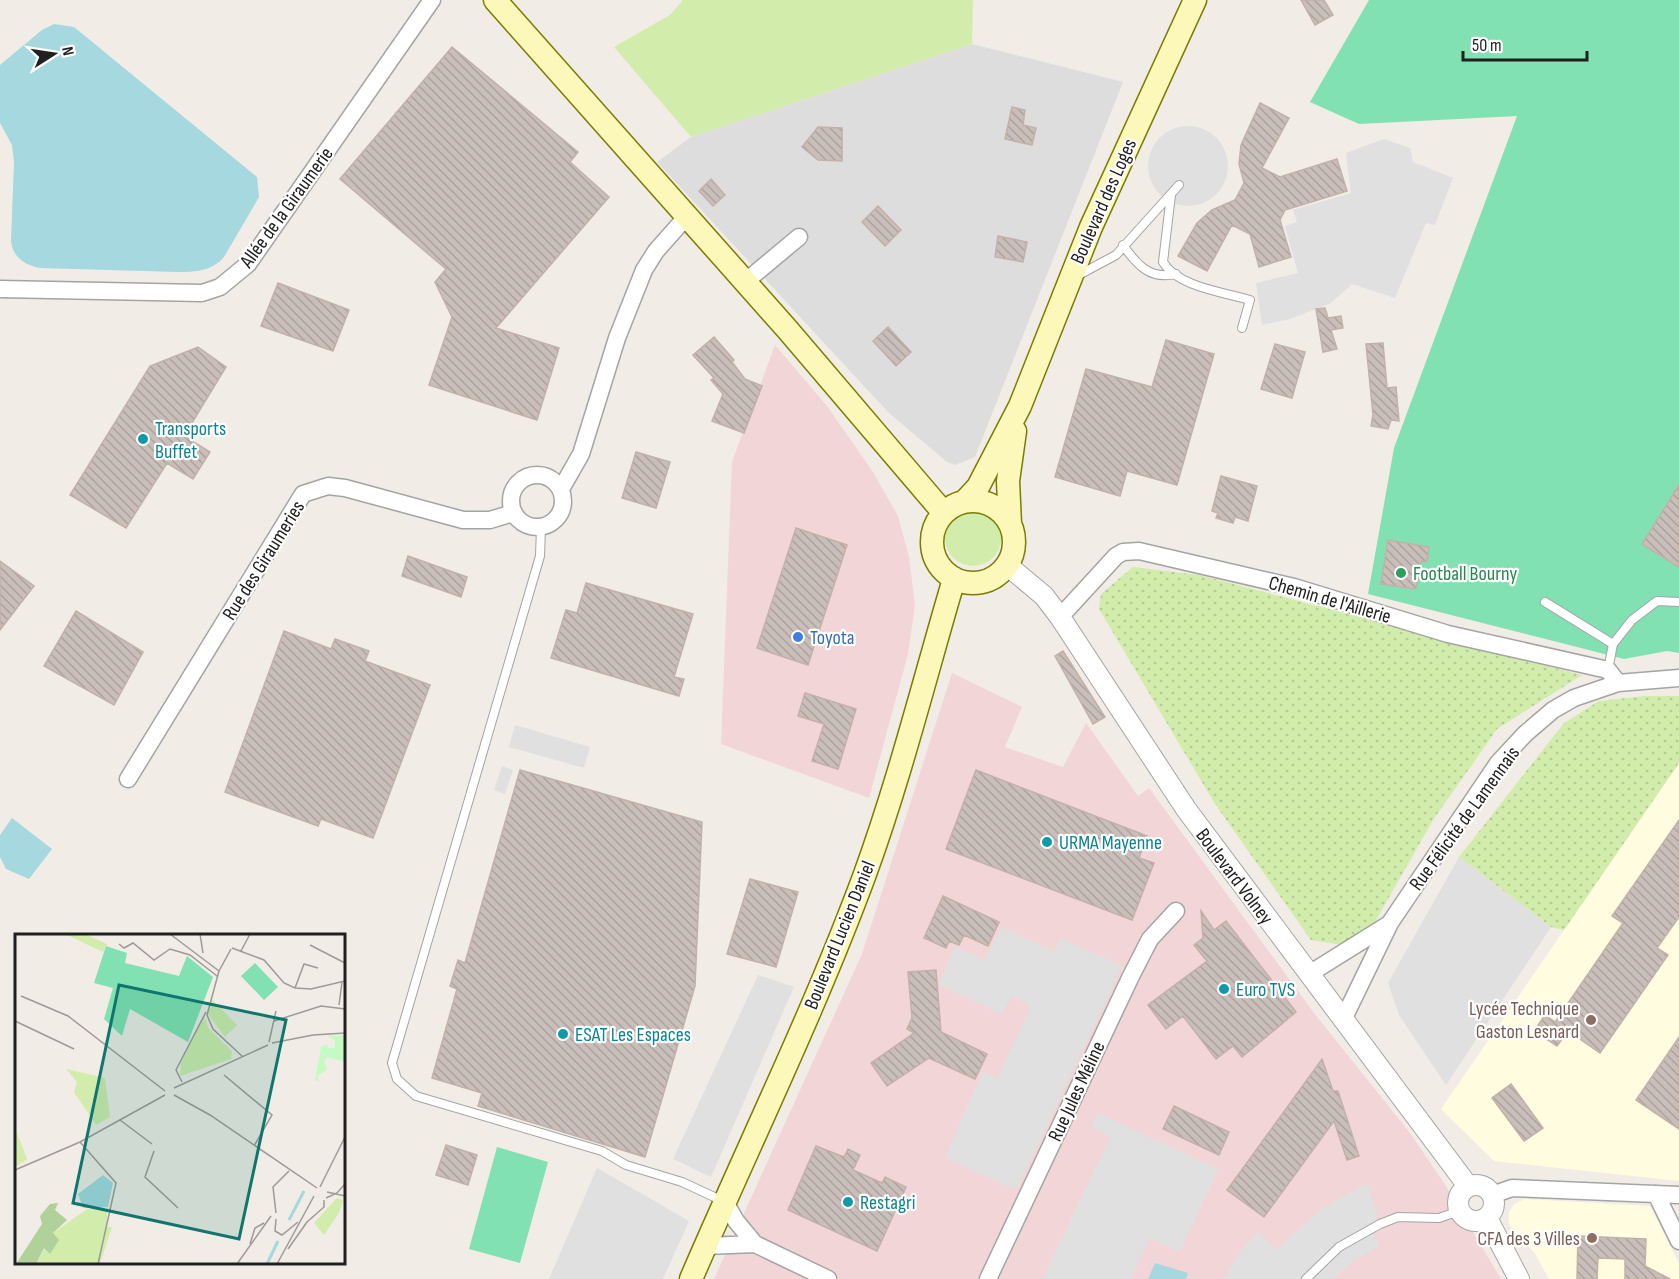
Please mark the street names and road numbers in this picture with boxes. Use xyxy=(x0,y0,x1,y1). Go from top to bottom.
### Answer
street label: Boulevard des Loges xyxy=(1066,135,1142,268)
street label: Allée de la Giraumerie xyxy=(234,143,339,273)
street label: Rue des Giraumeries xyxy=(218,496,310,625)
street label: Chemin de l'Aillerie xyxy=(1266,571,1394,629)
street label: Rue Félicité de Lamennais xyxy=(1405,742,1525,895)
street label: Boulevard Volney xyxy=(1190,824,1278,930)
street label: Boulevard Lucien Daniel xyxy=(799,858,881,1013)
street label: Rue Jules Méline xyxy=(1043,1038,1111,1145)

